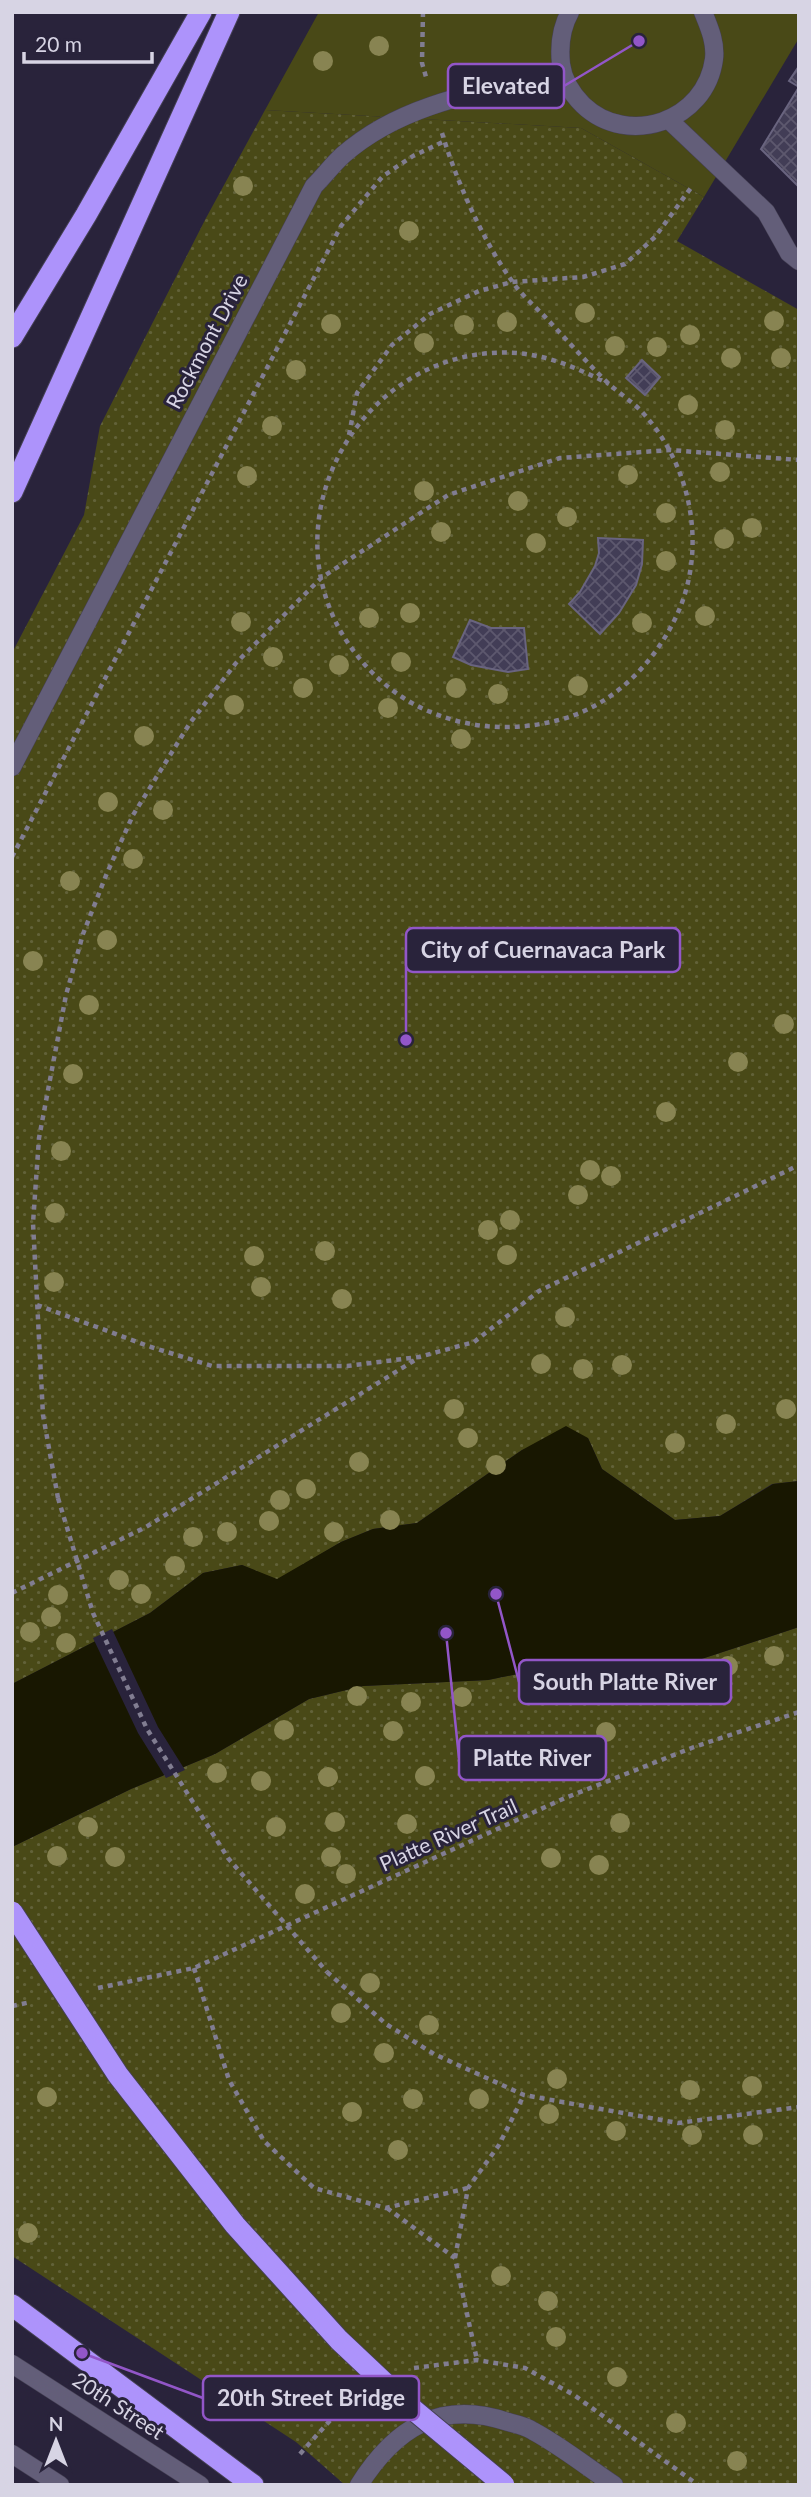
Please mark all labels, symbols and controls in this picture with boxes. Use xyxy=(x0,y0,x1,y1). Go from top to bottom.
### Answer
scale bar xyxy=(24,21,152,65)
text: 20 m xyxy=(35,31,82,56)
callout: Elevated xyxy=(448,64,564,108)
text: Elevated xyxy=(462,71,550,99)
street label: Rockmont Drive xyxy=(160,269,252,413)
callout: City of Cuernavaca Park xyxy=(406,928,680,972)
text: City of Cuernavaca Park xyxy=(421,935,666,963)
callout: South Platte River xyxy=(519,1660,731,1704)
text: South Platte River xyxy=(533,1667,718,1695)
callout: Platte River xyxy=(459,1736,606,1780)
text: Platte River xyxy=(473,1743,592,1771)
street label: Platte River Trail xyxy=(375,1792,521,1876)
street label: 20th Street xyxy=(68,2366,170,2444)
callout: 20th Street Bridge xyxy=(203,2376,419,2420)
text: 20th Street Bridge xyxy=(217,2383,405,2411)
north arrow xyxy=(21,2406,91,2476)
text: N xyxy=(49,2412,63,2435)

